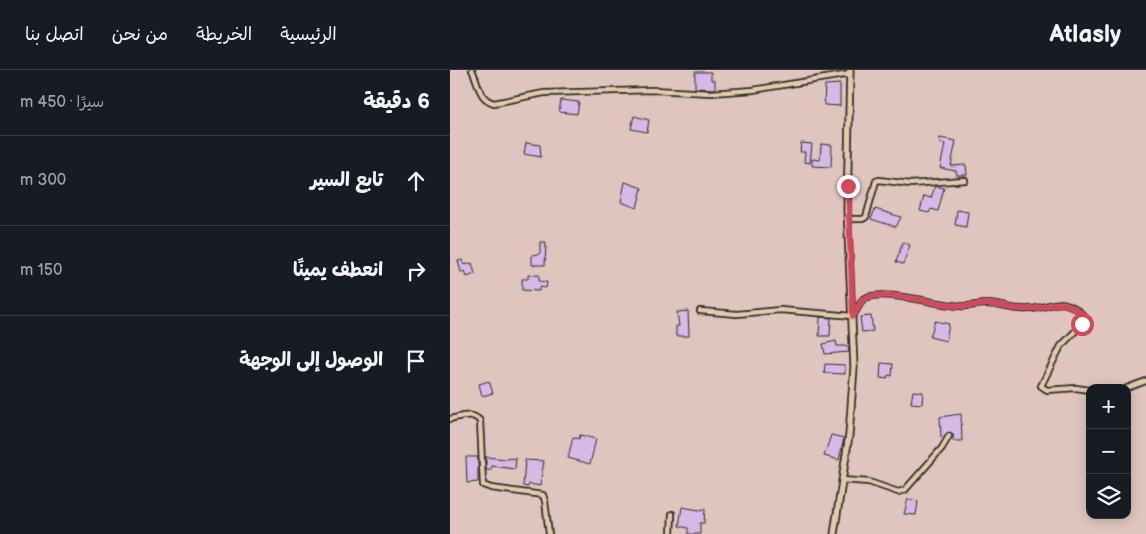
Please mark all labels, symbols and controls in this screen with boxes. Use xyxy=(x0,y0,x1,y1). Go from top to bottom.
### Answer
text: Atlasly xyxy=(1050,20,1121,49)
text: اتصل بنا xyxy=(25,24,84,45)
text: من نحن xyxy=(112,24,168,45)
text: الخريطة xyxy=(196,24,252,45)
text: الرئيسية xyxy=(280,24,337,45)
text: 6 دقيقة xyxy=(363,89,430,114)
text: سيرًا · 450 m xyxy=(20,93,104,112)
icon: ahead xyxy=(402,167,430,195)
text: تابع السير xyxy=(310,169,383,192)
text: 300 m xyxy=(20,171,66,190)
route end xyxy=(837,175,860,198)
icon: right xyxy=(402,257,430,285)
text: انعطف يمينًا xyxy=(293,259,383,282)
text: 150 m xyxy=(20,261,62,280)
route start xyxy=(1071,313,1094,336)
icon: arrive xyxy=(402,347,430,375)
text: الوصول إلى الوجهة xyxy=(239,349,383,372)
map controls xyxy=(1086,384,1131,519)
button: + xyxy=(1086,384,1131,429)
button: − xyxy=(1086,429,1131,474)
button: layers xyxy=(1086,474,1131,519)

